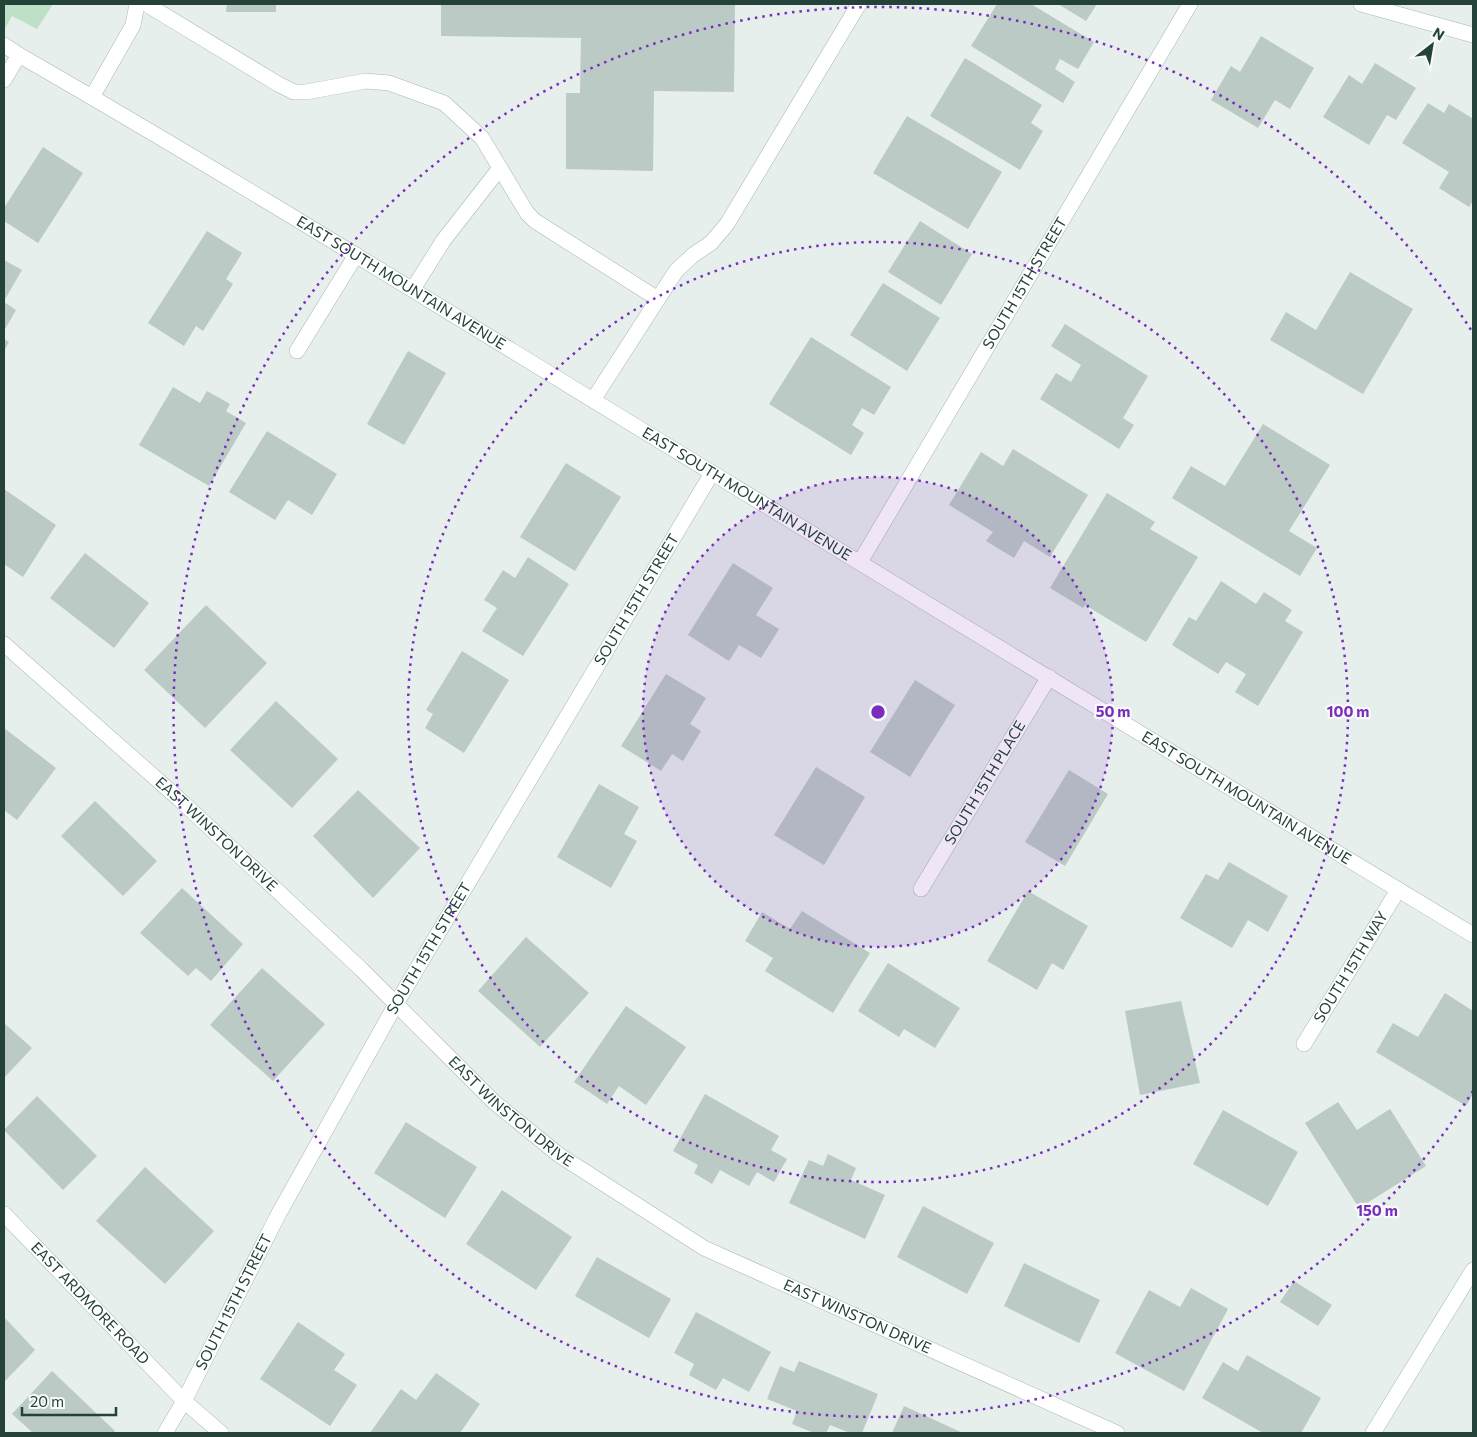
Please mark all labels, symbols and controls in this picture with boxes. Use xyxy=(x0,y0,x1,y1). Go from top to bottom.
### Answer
north arrow xyxy=(1407,20,1457,70)
text: N xyxy=(1430,23,1448,43)
street label: EAST SOUTH MOUNTAIN AVENUE xyxy=(294,211,509,353)
street label: SOUTH 15TH STREET xyxy=(978,213,1070,352)
street label: EAST SOUTH MOUNTAIN AVENUE xyxy=(639,423,855,564)
street label: SOUTH 15TH STREET xyxy=(590,530,682,668)
text: 50 m xyxy=(1096,702,1130,720)
text: 100 m xyxy=(1327,702,1369,720)
centre of rings xyxy=(869,703,887,721)
street label: SOUTH 15TH PLACE xyxy=(940,717,1029,847)
street label: EAST SOUTH MOUNTAIN AVENUE xyxy=(1139,727,1355,867)
street label: EAST WINSTON DRIVE xyxy=(152,772,282,894)
street label: SOUTH 15TH STREET xyxy=(382,879,474,1017)
street label: SOUTH 15TH WAY xyxy=(1309,907,1391,1026)
street label: EAST WINSTON DRIVE xyxy=(445,1052,577,1170)
text: 150 m xyxy=(1356,1201,1398,1219)
street label: SOUTH 15TH STREET xyxy=(191,1230,275,1373)
street label: EAST ARDMORE ROAD xyxy=(28,1238,154,1368)
street label: EAST WINSTON DRIVE xyxy=(781,1275,934,1357)
scale bar xyxy=(22,1384,116,1416)
text: 20 m xyxy=(30,1392,64,1410)

